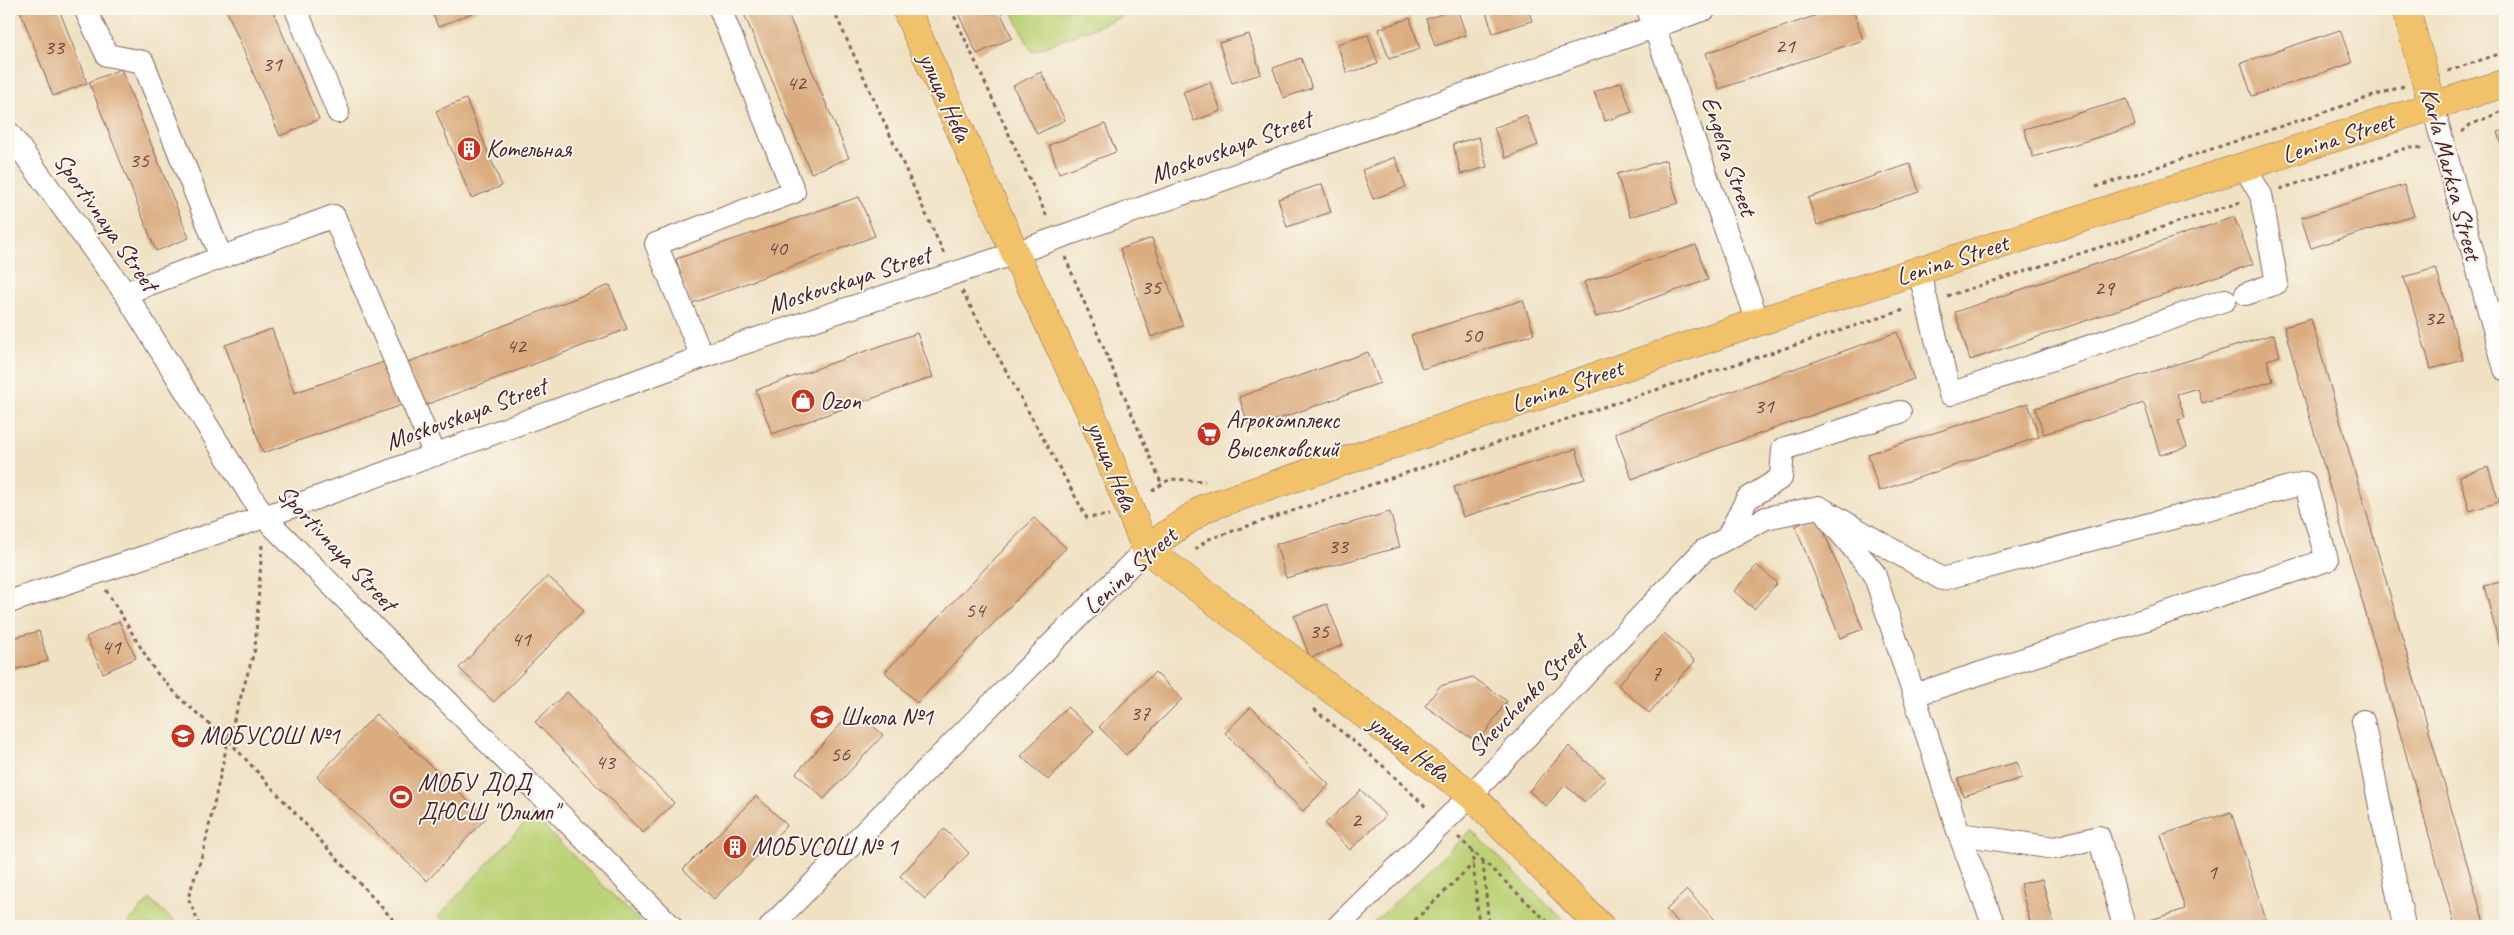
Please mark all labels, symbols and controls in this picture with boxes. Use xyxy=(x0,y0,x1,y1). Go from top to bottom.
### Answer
house number: 21 xyxy=(1775,32,1796,60)
house number: 33 xyxy=(44,33,66,61)
street label: улица Нева xyxy=(910,46,980,148)
house number: 31 xyxy=(262,50,283,78)
house number: 42 xyxy=(786,69,808,97)
street label: Karla Marksa Street xyxy=(2413,84,2490,266)
street label: Engelsa Street xyxy=(1694,92,1765,223)
street label: Moskovskaya Street xyxy=(1146,102,1320,191)
street label: Lenina Street xyxy=(2278,104,2401,171)
place label: Котельная xyxy=(486,133,573,165)
building icon: Котельная xyxy=(456,136,482,162)
street label: Sportivnaya Street xyxy=(46,146,168,301)
house number: 35 xyxy=(129,146,150,174)
street label: Lenina Street xyxy=(1892,226,2015,293)
house number: 40 xyxy=(767,234,789,262)
street label: Moskovskaya Street xyxy=(763,237,938,321)
house number: 35 xyxy=(1141,273,1162,301)
house number: 29 xyxy=(2094,274,2116,302)
house number: 32 xyxy=(2424,304,2446,332)
house number: 50 xyxy=(1462,321,1484,349)
house number: 42 xyxy=(506,332,528,360)
street label: Lenina Street xyxy=(1507,351,1630,420)
street label: Moskovskaya Street xyxy=(381,369,555,458)
place label: Ozon xyxy=(820,385,862,417)
shop icon: Ozon xyxy=(790,388,816,414)
house number: 31 xyxy=(1754,392,1775,420)
place label: Агрокомплекс Выселковский xyxy=(1226,404,1341,465)
street label: улица Нева xyxy=(1079,415,1145,517)
supermarket icon: Агрокомплекс Выселковский xyxy=(1196,421,1222,447)
street label: Sportivnaya Street xyxy=(270,478,407,621)
street label: Lenina Street xyxy=(1076,518,1186,622)
house number: 33 xyxy=(1328,532,1350,560)
house number: 54 xyxy=(965,596,987,624)
house number: 35 xyxy=(1309,617,1330,645)
house number: 41 xyxy=(511,625,532,653)
street label: Shevchenko Street xyxy=(1460,625,1596,764)
house number: 41 xyxy=(101,633,122,661)
house number: 7 xyxy=(1651,659,1662,687)
house number: 37 xyxy=(1130,699,1151,727)
place label: Школа №1 xyxy=(840,701,935,733)
school or university icon: Школа №1 xyxy=(809,704,835,730)
street label: улица Нева xyxy=(1360,706,1458,790)
place label: МОБУСОШ №1 xyxy=(200,720,342,752)
school or university icon: МОБУСОШ №1 xyxy=(170,723,196,749)
house number: 56 xyxy=(830,740,851,768)
house number: 43 xyxy=(595,748,617,776)
place label: МОБУ ДОД ДЮСШ "Олимп" xyxy=(418,767,564,828)
sports icon: МОБУ ДОД ДЮСШ "Олимп" xyxy=(388,784,414,810)
house number: 2 xyxy=(1351,806,1363,834)
place label: МОБУСОШ № 1 xyxy=(752,831,900,863)
building icon: МОБУСОШ № 1 xyxy=(722,834,748,860)
house number: 1 xyxy=(2207,858,2218,886)

